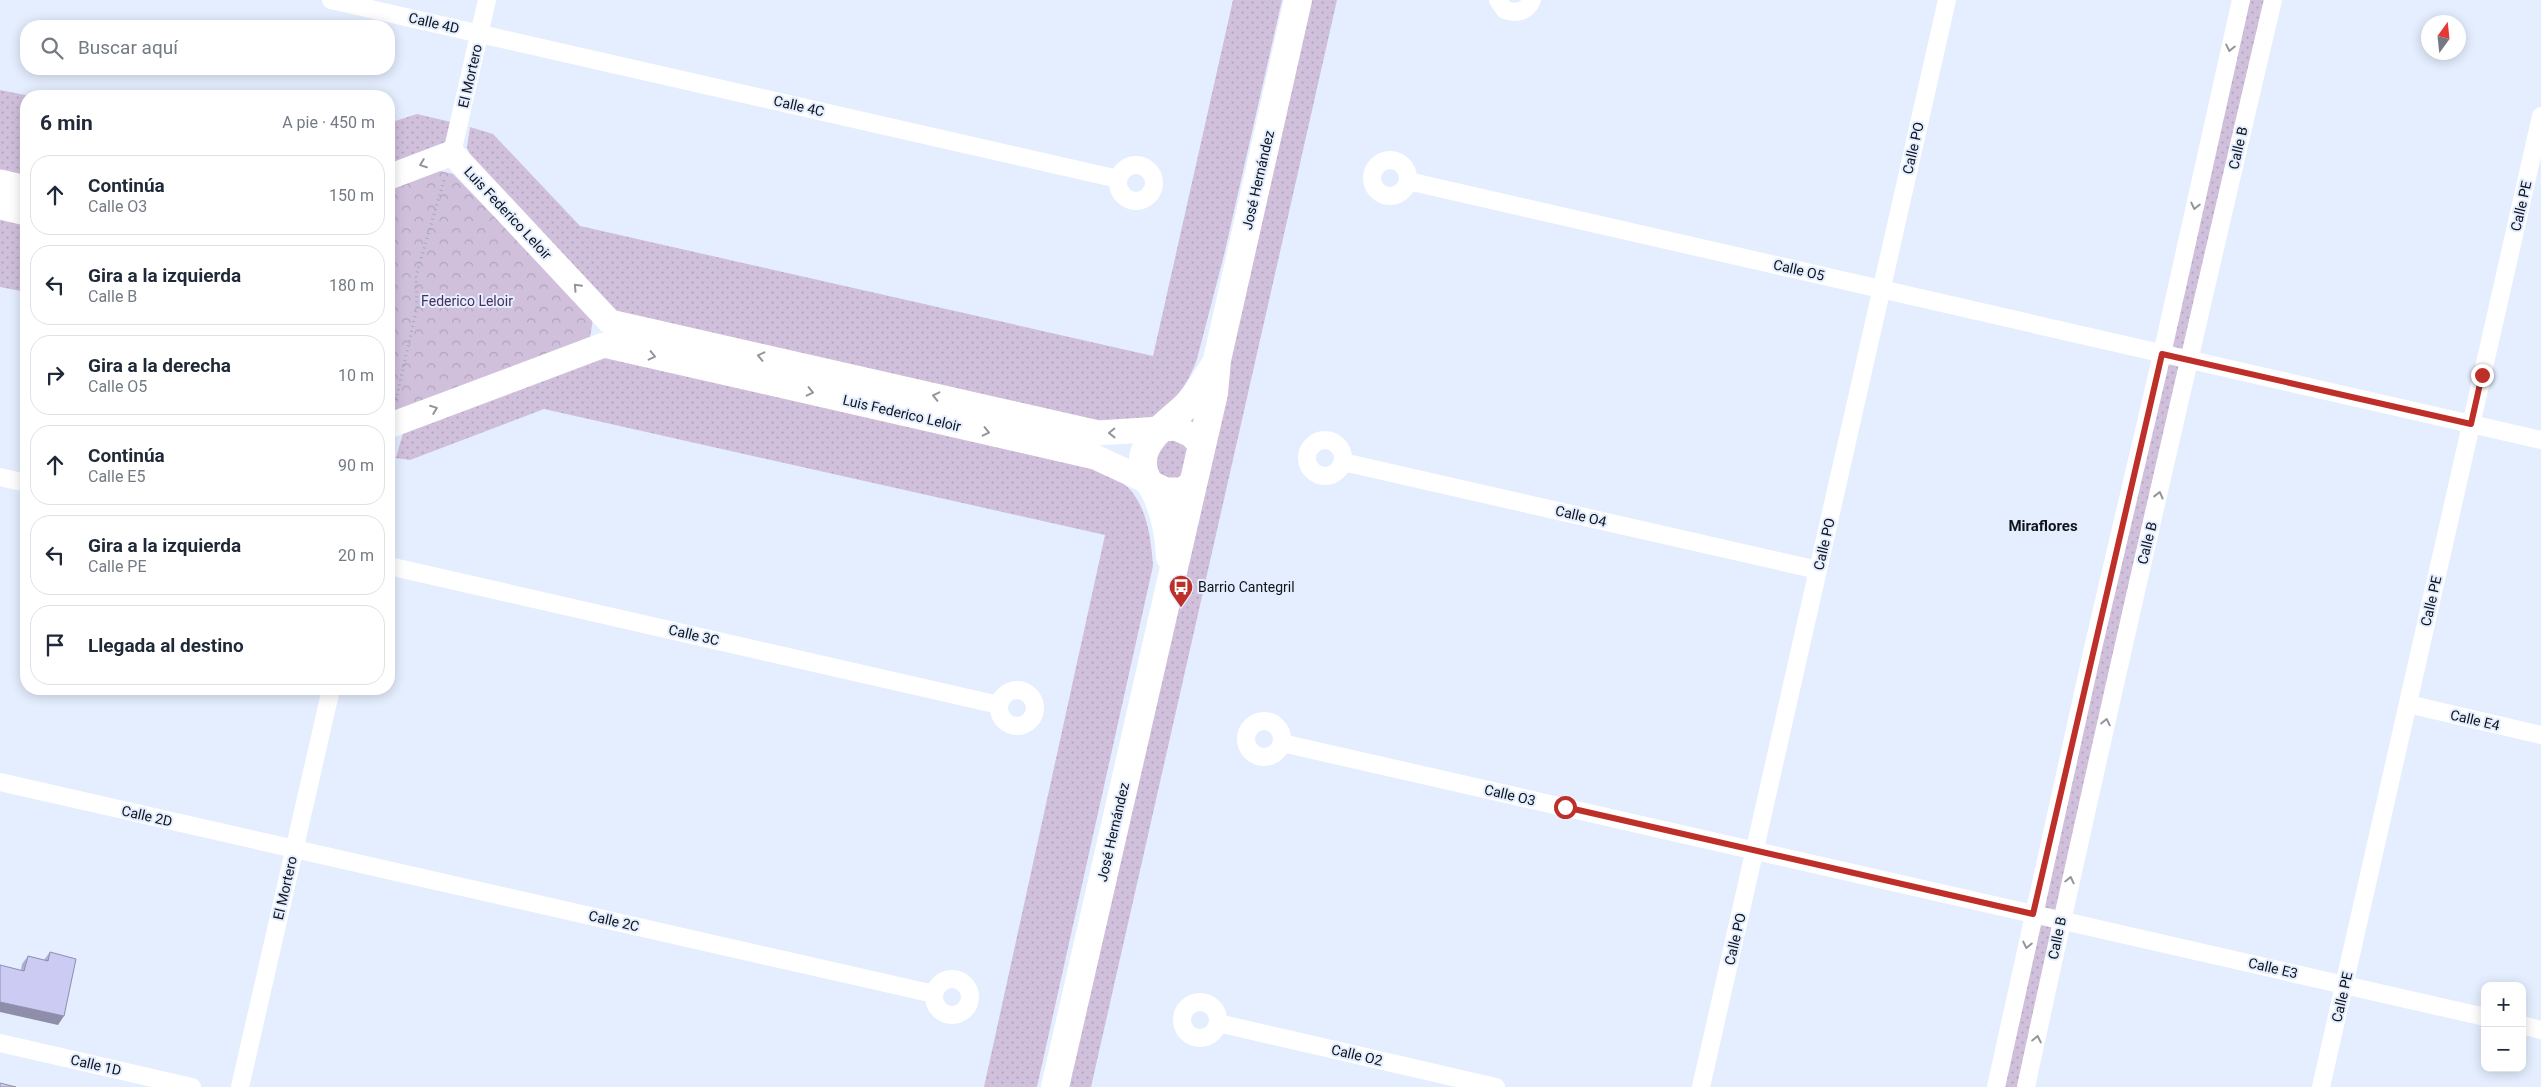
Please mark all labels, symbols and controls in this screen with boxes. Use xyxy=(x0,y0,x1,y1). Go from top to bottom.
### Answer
street label: Calle 4D xyxy=(407,9,461,37)
north arrow xyxy=(2421,15,2466,60)
search box xyxy=(20,20,395,75)
icon: search xyxy=(38,34,66,62)
text: Buscar aquí xyxy=(78,36,178,59)
street label: El Mortero xyxy=(455,43,485,109)
one-way arrow xyxy=(2226,43,2236,52)
street label: Calle 4C xyxy=(772,92,826,120)
text: 6 min xyxy=(40,111,93,135)
text: A pie · 450 m xyxy=(282,113,375,132)
street label: Calle PO xyxy=(1899,120,1927,176)
street label: Calle B xyxy=(2225,125,2251,171)
street label: José Hernández xyxy=(1239,129,1277,231)
one-way arrow xyxy=(419,158,428,168)
street label: Luis Federico Leloir xyxy=(461,163,555,263)
text: Continúa xyxy=(88,174,165,197)
street label: Calle PE xyxy=(2507,179,2535,233)
icon: ahead xyxy=(41,181,69,209)
text: 150 m xyxy=(329,186,374,205)
text: Calle O3 xyxy=(88,197,147,216)
one-way arrow xyxy=(2190,202,2201,211)
street label: Calle O5 xyxy=(1772,256,1826,284)
text: Gira a la izquierda xyxy=(88,264,241,287)
icon: left xyxy=(41,271,69,299)
text: 180 m xyxy=(329,276,374,295)
one-way arrow xyxy=(574,283,583,292)
text: Calle B xyxy=(88,287,137,306)
park label: Federico Leloir xyxy=(421,293,513,309)
one-way arrow xyxy=(648,350,656,360)
one-way arrow xyxy=(756,351,765,362)
text: Gira a la derecha xyxy=(88,354,231,377)
icon: right xyxy=(41,361,69,389)
route end xyxy=(2471,364,2494,387)
text: 10 m xyxy=(338,366,374,385)
text: Calle O5 xyxy=(88,377,147,396)
one-way arrow xyxy=(806,386,815,397)
one-way arrow xyxy=(932,391,941,402)
street label: Luis Federico Leloir xyxy=(841,392,963,434)
one-way arrow xyxy=(429,405,437,415)
one-way arrow xyxy=(981,426,990,437)
one-way arrow xyxy=(1108,428,1116,438)
text: Continúa xyxy=(88,444,165,467)
icon: ahead xyxy=(41,451,69,479)
text: 90 m xyxy=(338,456,374,475)
text: Calle E5 xyxy=(88,467,145,486)
one-way arrow xyxy=(2153,491,2164,500)
street label: Calle O4 xyxy=(1554,502,1608,530)
street label: Calle PO xyxy=(1810,516,1838,572)
district label: Miraflores xyxy=(2008,517,2078,535)
street label: Calle B xyxy=(2134,520,2160,566)
text: Gira a la izquierda xyxy=(88,534,241,557)
icon: left xyxy=(41,541,69,569)
text: 20 m xyxy=(338,546,374,565)
text: Calle PE xyxy=(88,557,147,576)
bus stop icon: Barrio Cantegril xyxy=(1168,574,1194,608)
street label: Calle PE xyxy=(2417,574,2445,628)
place label: Barrio Cantegril xyxy=(1198,579,1295,595)
street label: Calle 3C xyxy=(667,621,721,649)
icon: arrive xyxy=(41,631,69,659)
text: Llegada al destino xyxy=(88,634,244,657)
street label: Calle E4 xyxy=(2449,707,2501,733)
one-way arrow xyxy=(2100,717,2110,726)
street label: José Hernández xyxy=(1094,781,1132,883)
street label: Calle O3 xyxy=(1483,781,1537,809)
route start xyxy=(1554,796,1577,819)
street label: Calle 2D xyxy=(120,802,174,830)
street label: El Mortero xyxy=(270,855,300,921)
one-way arrow xyxy=(2064,876,2075,885)
street label: Calle 2C xyxy=(587,907,641,935)
street label: Calle PO xyxy=(1721,911,1749,967)
street label: Calle B xyxy=(2045,915,2069,961)
one-way arrow xyxy=(2022,940,2032,949)
street label: Calle E3 xyxy=(2247,955,2299,981)
street label: Calle PE xyxy=(2328,970,2356,1024)
map controls xyxy=(2481,982,2526,1072)
button: + xyxy=(2481,982,2526,1027)
button: − xyxy=(2481,1027,2526,1072)
one-way arrow xyxy=(2031,1035,2041,1044)
street label: Calle O2 xyxy=(1330,1041,1384,1069)
street label: Calle 1D xyxy=(69,1051,123,1079)

